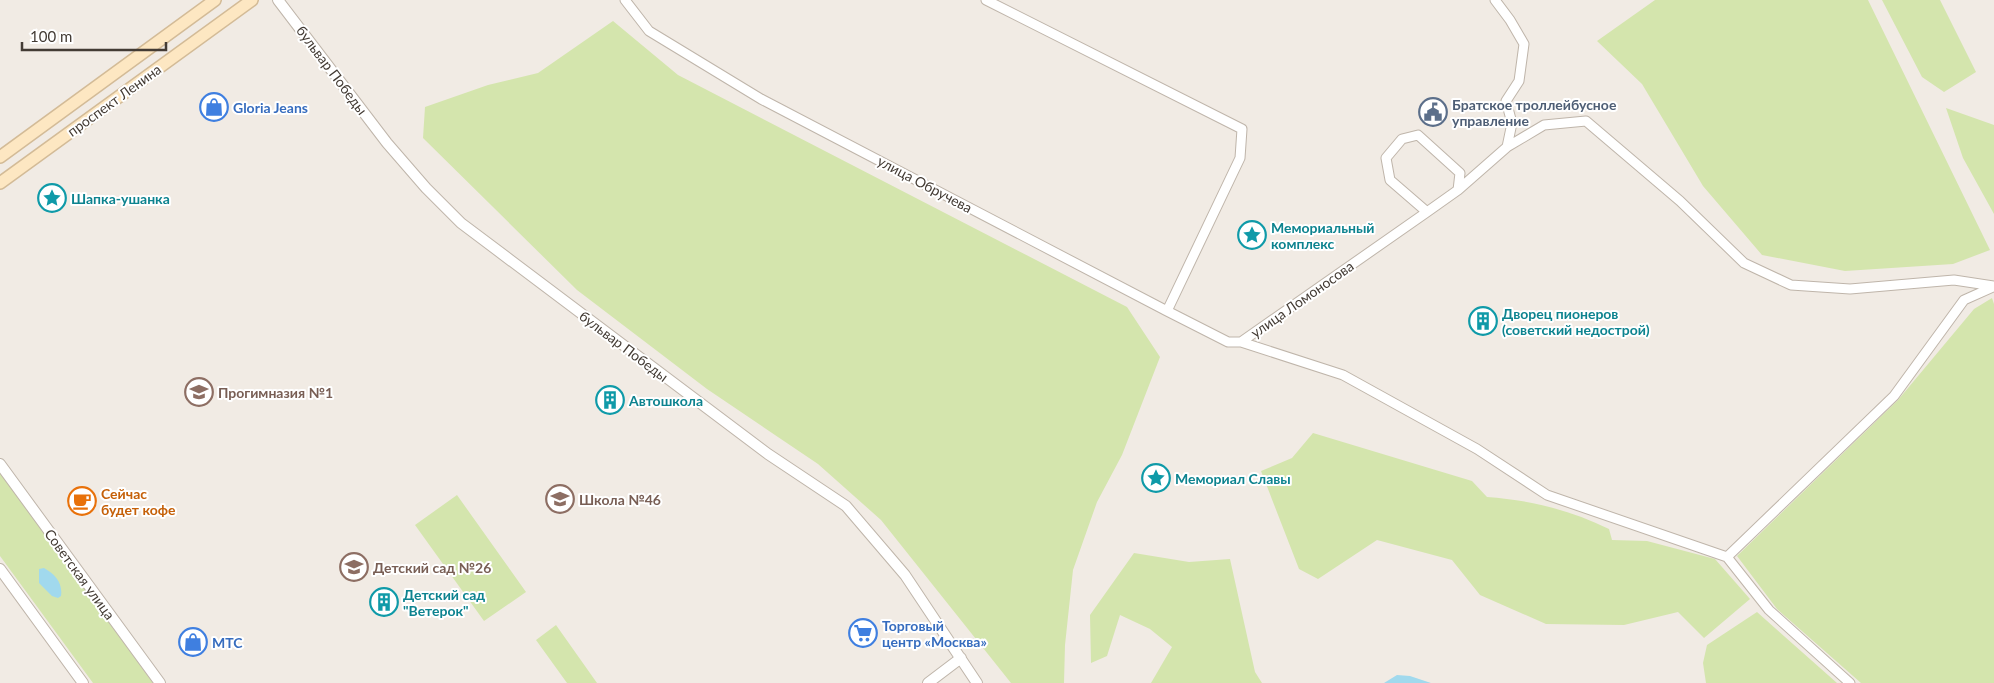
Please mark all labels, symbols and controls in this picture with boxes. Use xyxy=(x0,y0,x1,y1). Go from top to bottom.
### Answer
scale bar xyxy=(22,20,166,52)
street label: бульвар Победы xyxy=(293,22,371,118)
text: 100 m xyxy=(30,27,72,45)
street label: проспект Ленина xyxy=(64,60,164,140)
shop icon: Gloria Jeans xyxy=(199,92,229,122)
place label: Братское троллейбусное управление xyxy=(1452,96,1617,129)
public building icon: Братское троллейбусное управление xyxy=(1418,97,1448,127)
place label: Gloria Jeans xyxy=(233,99,308,116)
street label: улица Обручева xyxy=(875,152,975,216)
place icon: Шапка-ушанка xyxy=(37,183,67,213)
place label: Шапка-ушанка xyxy=(71,190,170,207)
place label: Мемориальный комплекс xyxy=(1271,219,1374,252)
place icon: Мемориальный комплекс xyxy=(1237,220,1267,250)
street label: улица Ломоносова xyxy=(1247,257,1357,341)
place label: Дворец пионеров (советский недострой) xyxy=(1502,305,1650,338)
building icon: Дворец пионеров (советский недострой) xyxy=(1468,306,1498,336)
street label: бульвар Победы xyxy=(576,307,672,385)
school or university icon: Прогимназия №1 xyxy=(184,377,214,407)
place label: Прогимназия №1 xyxy=(218,384,333,401)
building icon: Автошкола xyxy=(595,385,625,415)
place label: Автошкола xyxy=(628,392,703,409)
place icon: Мемориал Славы xyxy=(1141,463,1171,493)
place label: Мемориал Славы xyxy=(1175,470,1291,487)
school or university icon: Школа №46 xyxy=(545,484,575,514)
place label: Сейчас будет кофе xyxy=(101,485,176,518)
cafe icon: Сейчас будет кофе xyxy=(67,486,97,516)
place label: Школа №46 xyxy=(579,491,661,508)
street label: Советская улица xyxy=(41,525,119,623)
school or university icon: Детский сад №26 xyxy=(339,552,369,582)
place label: Детский сад №26 xyxy=(373,559,491,576)
place label: Детский сад "Ветерок" xyxy=(403,586,485,619)
building icon: Детский сад "Ветерок" xyxy=(369,587,399,617)
place label: Торговый центр «Москва» xyxy=(882,617,987,650)
supermarket icon: Торговый центр «Москва» xyxy=(848,618,878,648)
shop icon: МТС xyxy=(178,627,208,657)
place label: МТС xyxy=(212,634,243,651)

